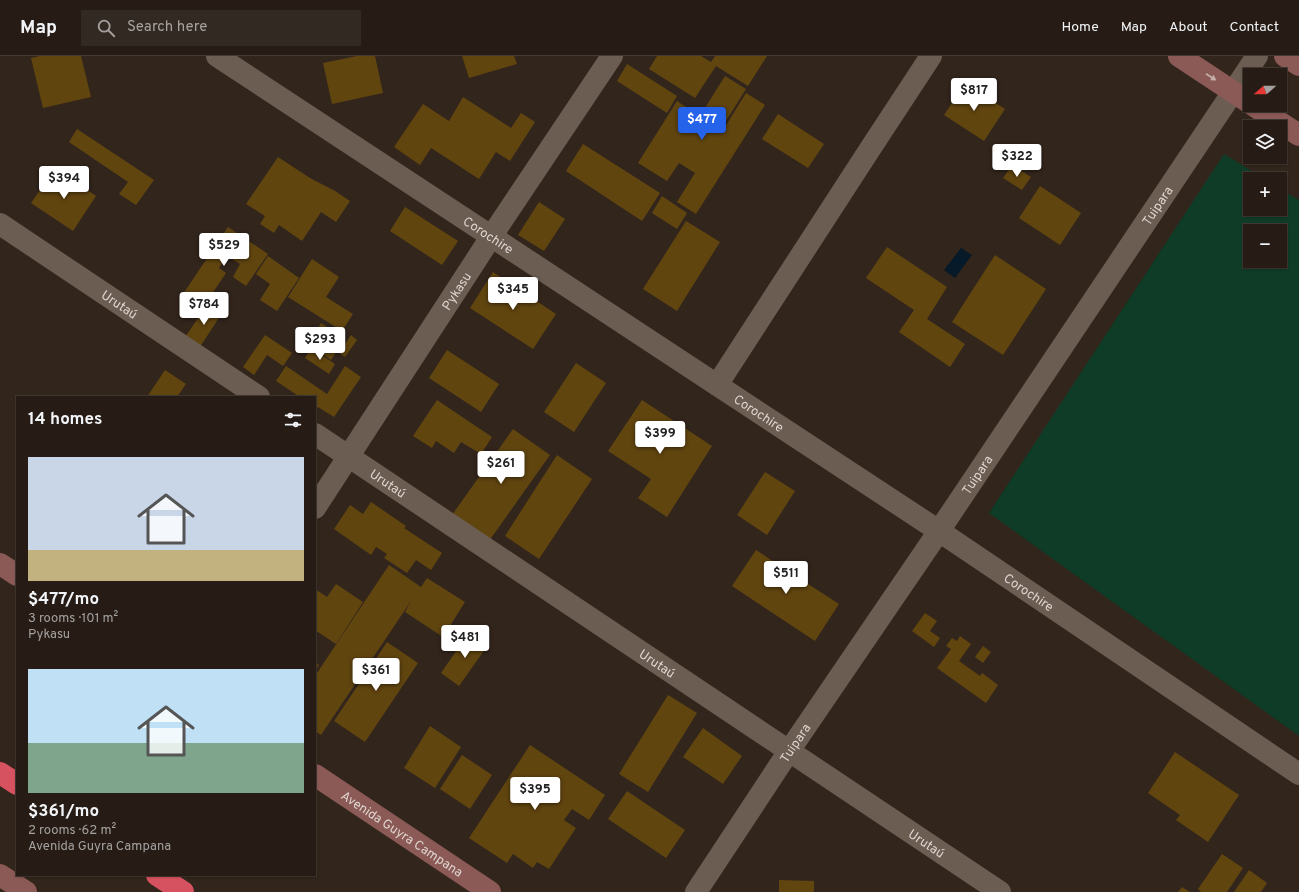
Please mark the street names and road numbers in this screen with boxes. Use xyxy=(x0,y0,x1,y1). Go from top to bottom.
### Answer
street label: Tuipara xyxy=(1140,184,1177,229)
street label: Corochire xyxy=(459,214,516,259)
street label: Pykasu xyxy=(440,270,476,314)
street label: Urutaú xyxy=(97,288,140,323)
street label: Corochire xyxy=(730,392,786,437)
street label: Tuipara xyxy=(960,453,997,498)
street label: Urutaú xyxy=(366,467,408,502)
street label: Corochire xyxy=(1000,571,1056,616)
street label: Urutaú xyxy=(635,647,678,682)
street label: Tuipara xyxy=(777,721,815,766)
street label: Avenida Guyra Campana xyxy=(337,789,465,881)
street label: Urutaú xyxy=(905,827,947,863)

